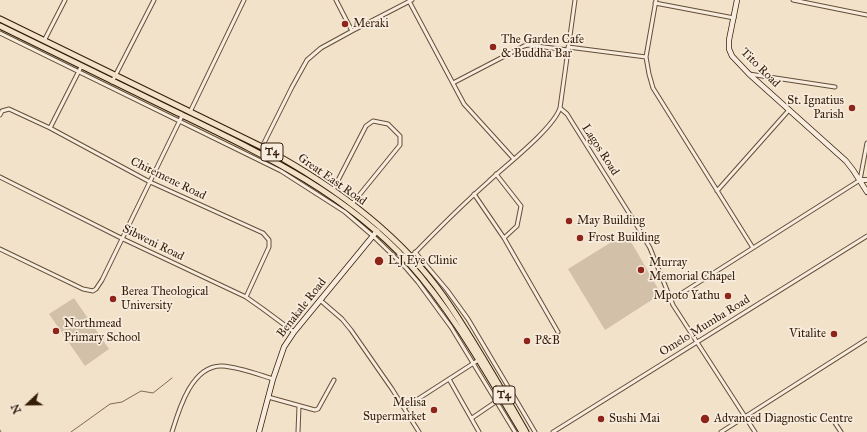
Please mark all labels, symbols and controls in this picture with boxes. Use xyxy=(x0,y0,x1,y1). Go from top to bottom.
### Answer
place label: Meraki xyxy=(353,17,389,31)
marker: Meraki xyxy=(340,19,350,29)
place label: The Garden Cafe & Buddha Bar xyxy=(501,33,584,61)
marker: The Garden Cafe & Buddha Bar xyxy=(488,42,498,52)
street label: Tito Road xyxy=(737,45,783,91)
place label: St. Ignatius Parish xyxy=(787,94,844,122)
marker: St. Ignatius Parish xyxy=(847,103,857,113)
street label: Lagos Road xyxy=(578,122,622,178)
road number: T4 xyxy=(261,143,283,161)
street label: Great East Road xyxy=(295,151,369,209)
street label: Chitemene Road xyxy=(128,155,208,203)
place label: May Building xyxy=(577,214,645,228)
marker: May Building xyxy=(564,216,574,226)
street label: Sibweni Road xyxy=(120,222,186,264)
place label: Frost Building xyxy=(588,231,660,245)
marker: Frost Building xyxy=(575,233,585,243)
place label: L.J Eye Clinic xyxy=(388,254,457,268)
marker: L.J Eye Clinic xyxy=(373,255,385,267)
place label: Murray Memorial Chapel xyxy=(649,256,735,284)
marker: Murray Memorial Chapel xyxy=(636,265,646,275)
street label: Benakale Road xyxy=(274,275,330,341)
place label: Berea Theological University xyxy=(121,285,209,313)
place label: Mpoto Yathu xyxy=(653,289,720,303)
marker: Mpoto Yathu xyxy=(723,291,733,301)
street label: Omelo Mumba Road xyxy=(657,292,753,360)
marker: Berea Theological University xyxy=(108,294,118,304)
place label: Northmead Primary School xyxy=(64,317,141,345)
marker: Northmead Primary School xyxy=(51,326,61,336)
place label: Vitalite xyxy=(789,327,826,341)
marker: Vitalite xyxy=(829,329,839,339)
place label: P&B xyxy=(535,334,560,348)
marker: P&B xyxy=(522,336,532,346)
north arrow xyxy=(8,384,48,424)
road number: T4 xyxy=(493,386,515,404)
place label: Melisa Supermarket xyxy=(363,396,426,424)
text: N xyxy=(9,402,24,415)
marker: Melisa Supermarket xyxy=(429,405,439,415)
place label: Sushi Mai xyxy=(609,412,660,426)
place label: Advanced Diagnostic Centre xyxy=(714,412,853,426)
marker: Advanced Diagnostic Centre xyxy=(699,413,711,425)
marker: Sushi Mai xyxy=(596,414,606,424)

